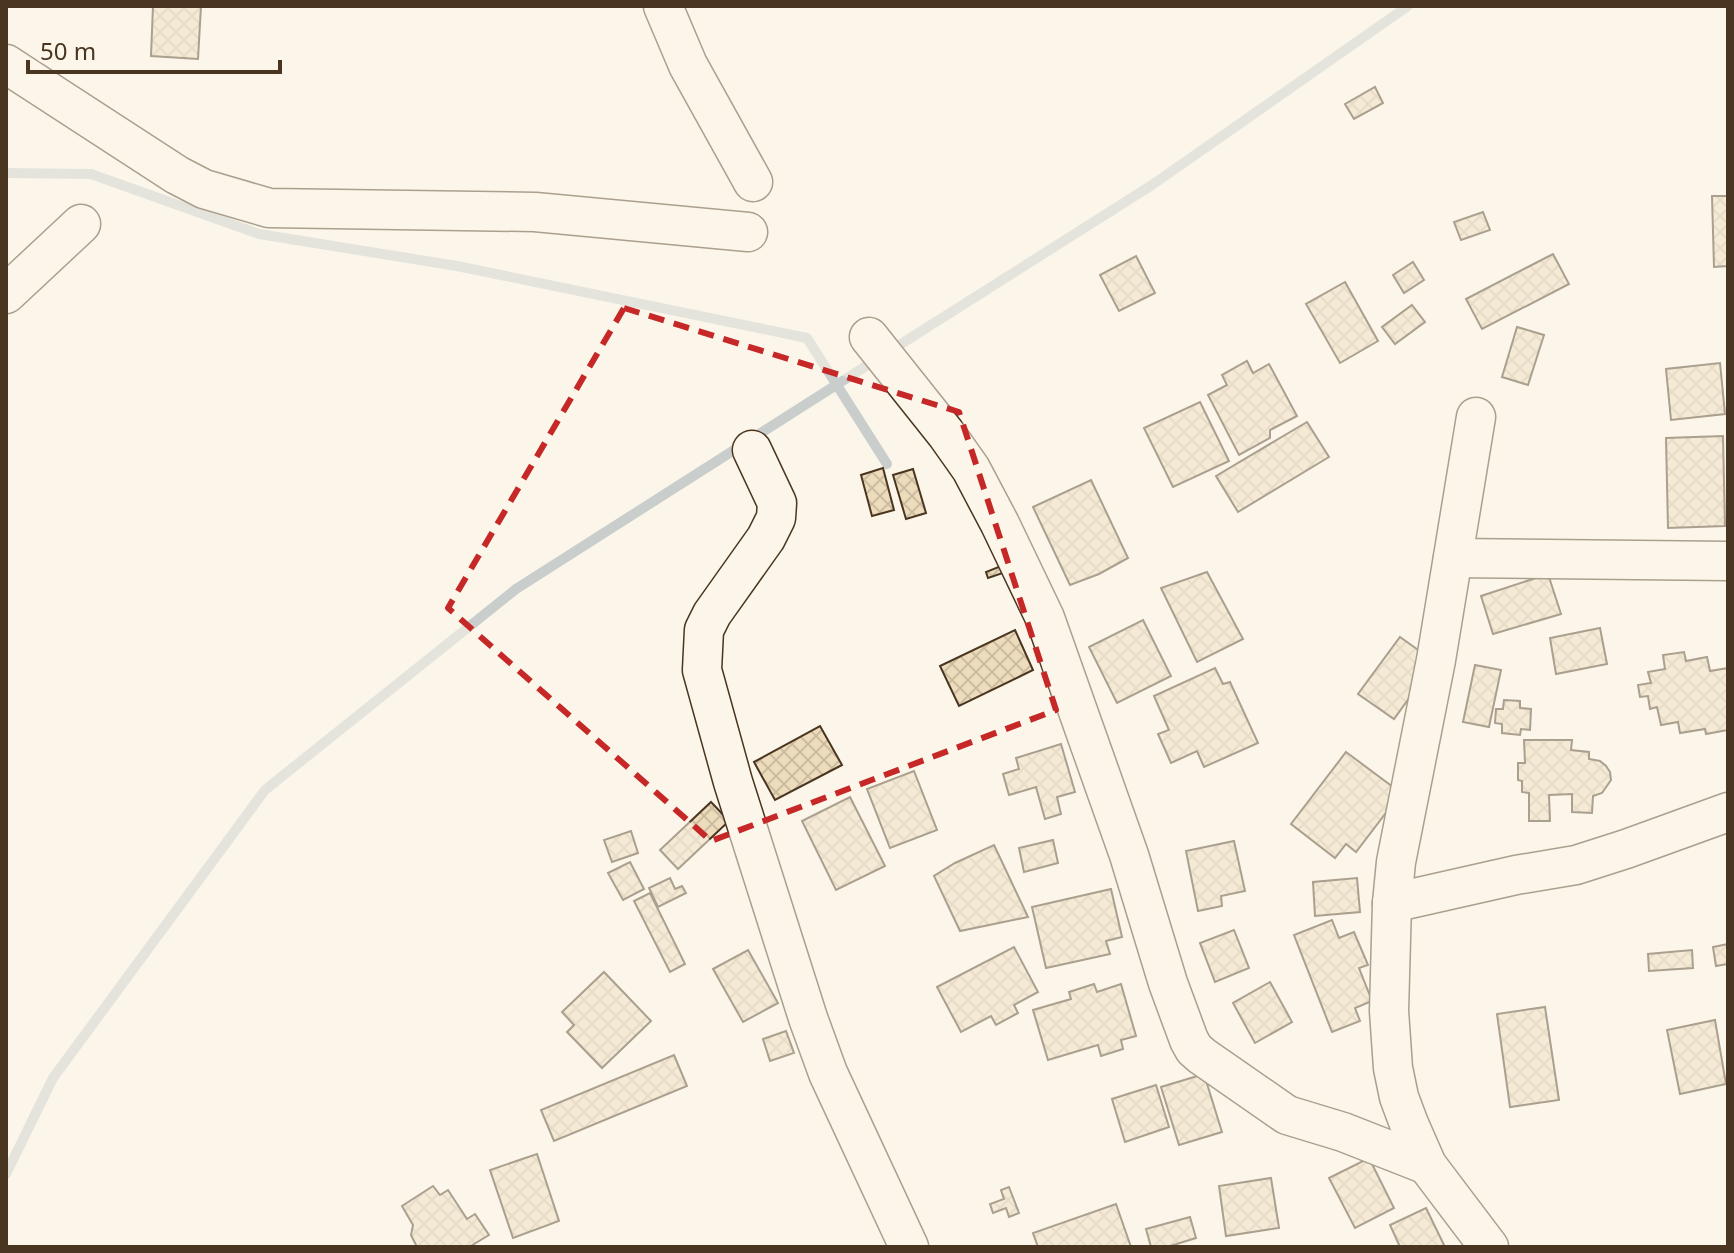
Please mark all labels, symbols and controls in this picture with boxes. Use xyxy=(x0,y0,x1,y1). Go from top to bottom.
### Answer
scale bar xyxy=(28,24,280,74)
text: 50 m xyxy=(40,34,96,67)

